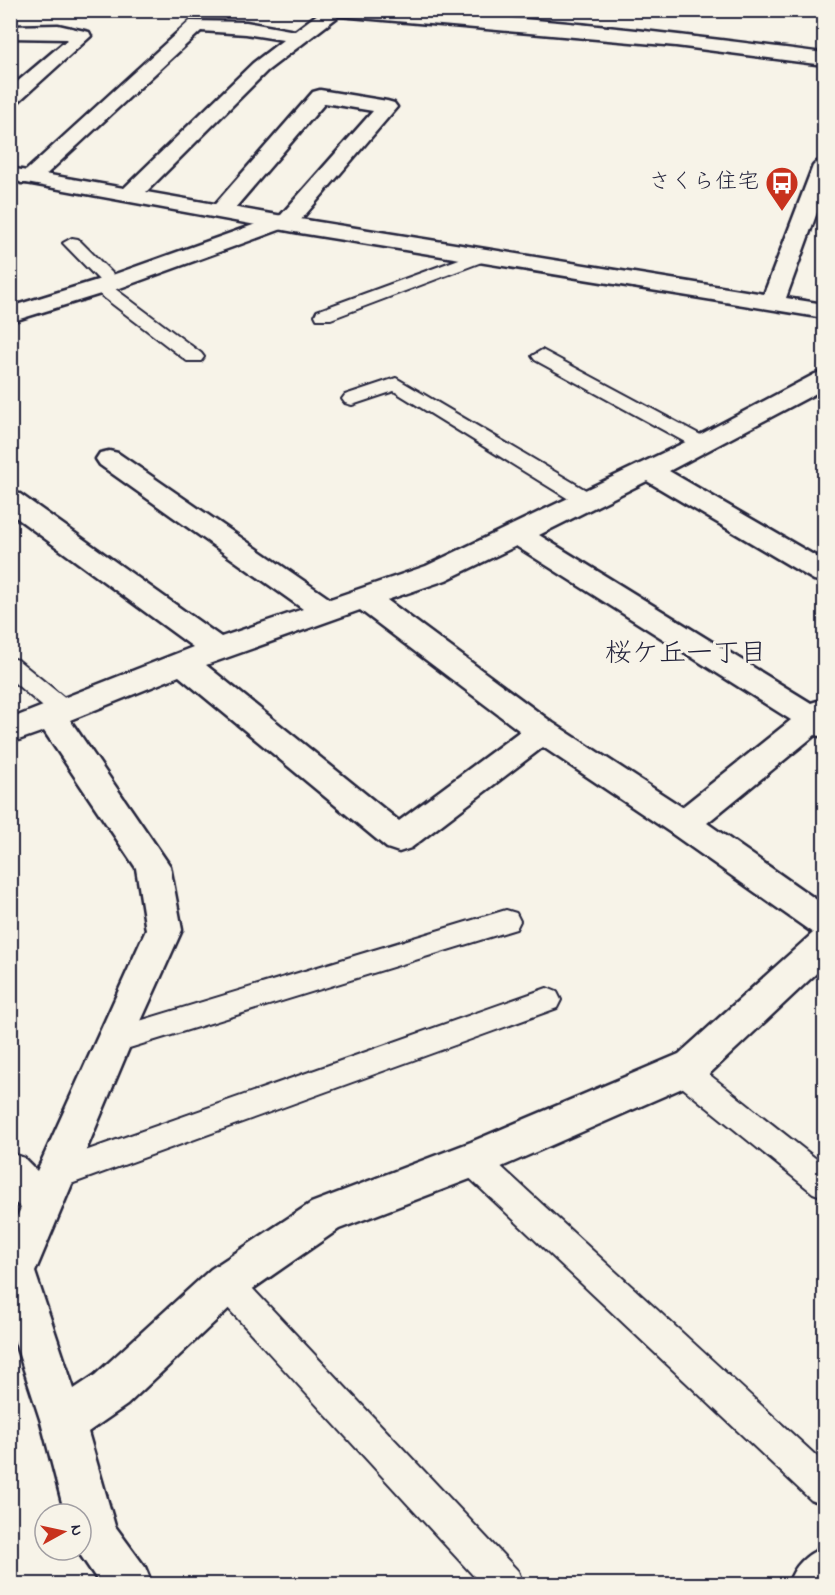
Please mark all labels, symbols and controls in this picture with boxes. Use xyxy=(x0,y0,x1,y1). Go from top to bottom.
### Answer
bus stop icon: さくら住宅 xyxy=(764,165,800,212)
place label: さくら住宅 xyxy=(649,167,759,199)
district label: 桜ケ丘一丁目 xyxy=(605,635,767,674)
north arrow xyxy=(33,1502,93,1562)
text: N xyxy=(63,1523,89,1537)

